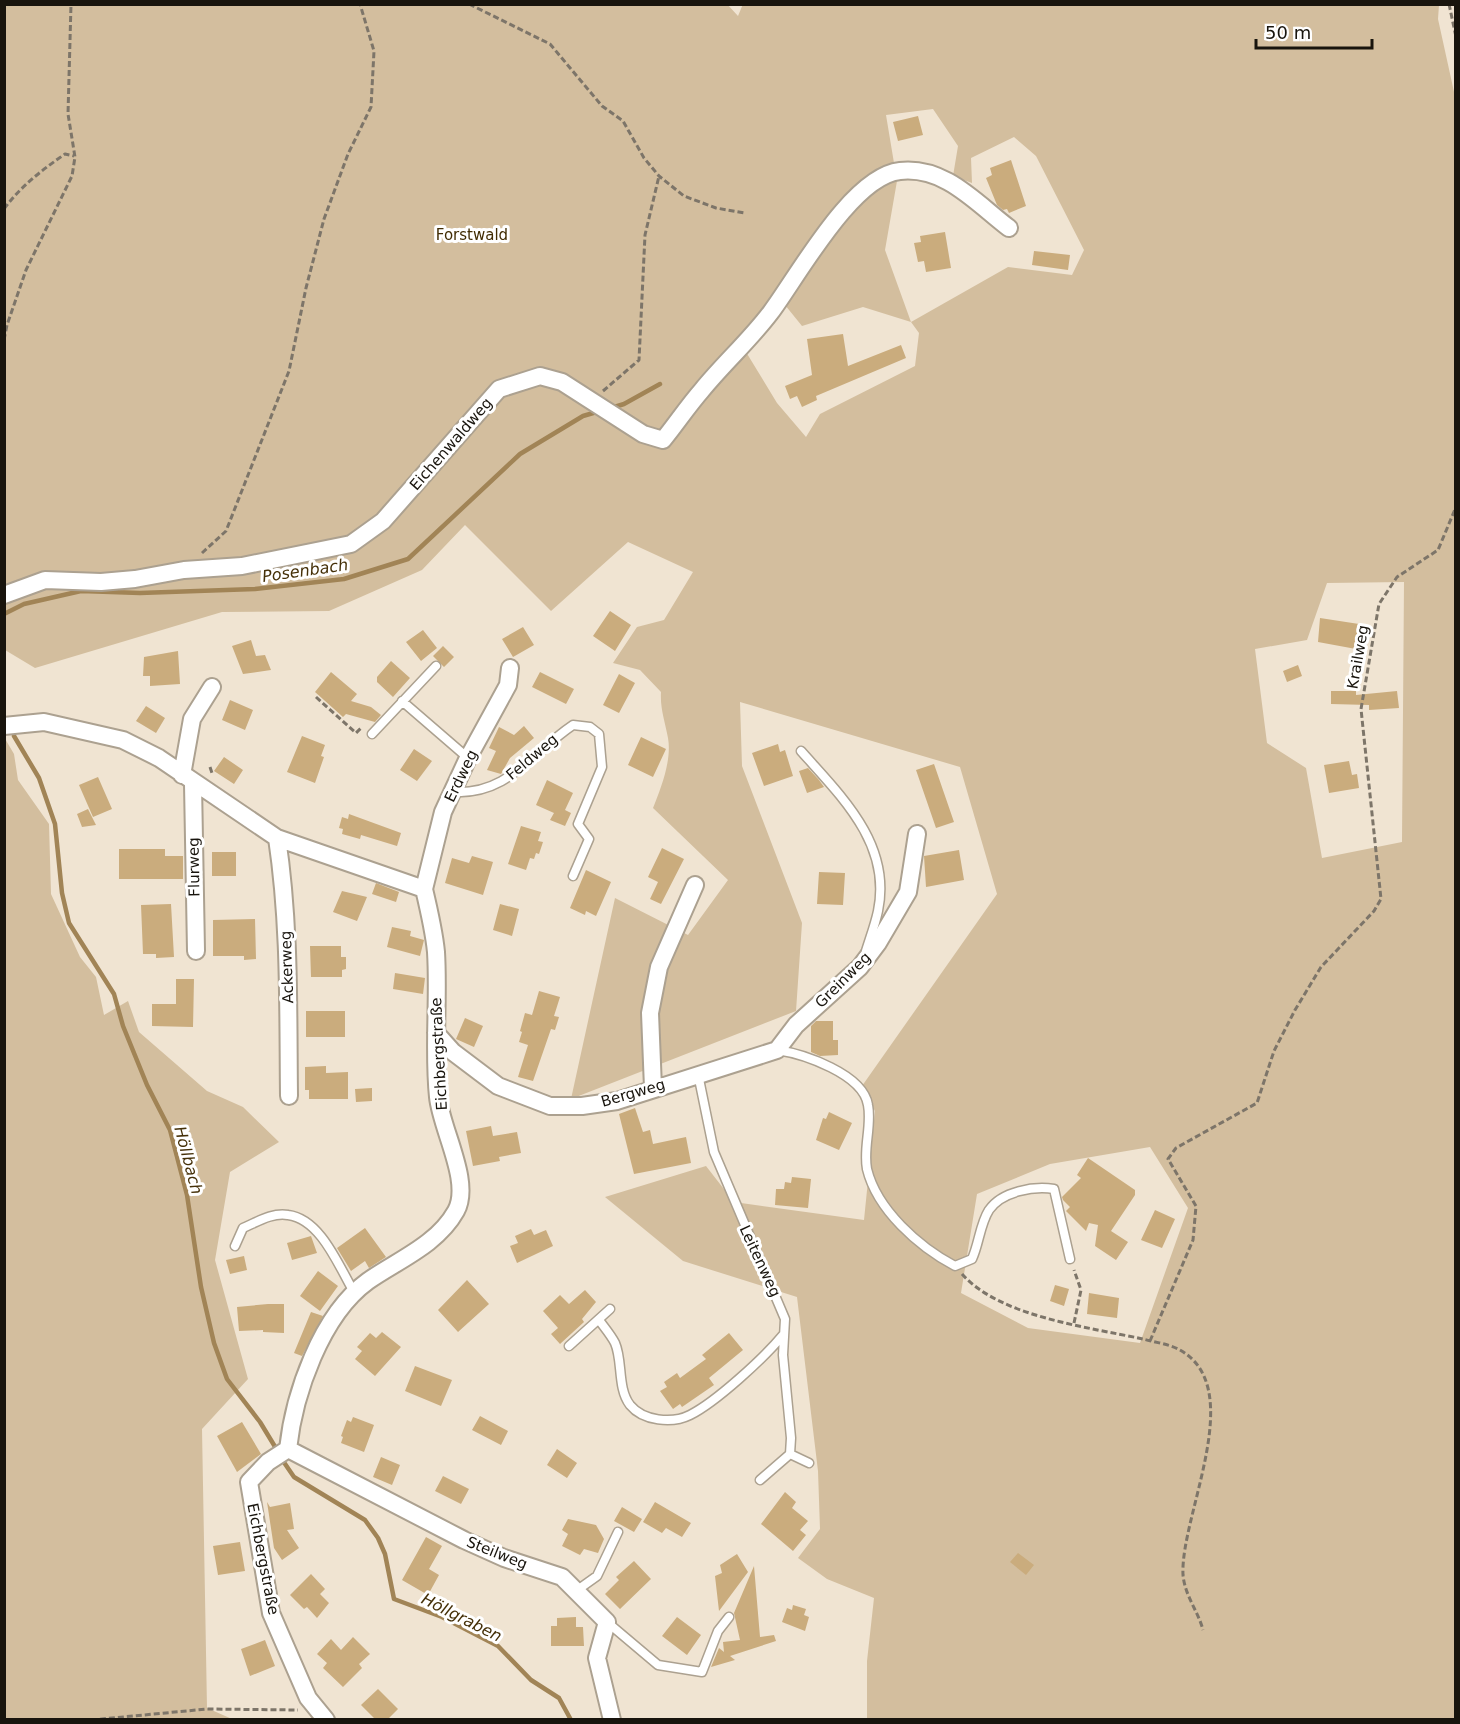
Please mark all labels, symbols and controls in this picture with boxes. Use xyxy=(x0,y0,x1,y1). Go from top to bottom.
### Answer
scale bar xyxy=(1256,12,1372,50)
text: 50 m xyxy=(1265,22,1311,43)
park label: Forstwald xyxy=(436,226,508,244)
street label: Eichenwaldweg xyxy=(406,394,496,494)
water label: Posenbach xyxy=(261,555,349,586)
street label: Krailweg xyxy=(1344,624,1372,690)
street label: Feldweg xyxy=(503,730,561,784)
street label: Erdweg xyxy=(441,747,481,805)
street label: Flurweg xyxy=(184,837,204,897)
street label: Ackerweg xyxy=(277,930,297,1004)
street label: Greinweg xyxy=(811,948,875,1012)
street label: Eichbergstraße xyxy=(427,997,451,1111)
street label: Bergweg xyxy=(599,1075,667,1111)
water label: Höllbach xyxy=(170,1124,207,1196)
street label: Leitenweg xyxy=(736,1222,784,1300)
street label: Eichbergstraße xyxy=(243,1502,283,1616)
street label: Steilweg xyxy=(464,1533,530,1573)
water label: Höllgraben xyxy=(419,1589,505,1646)

